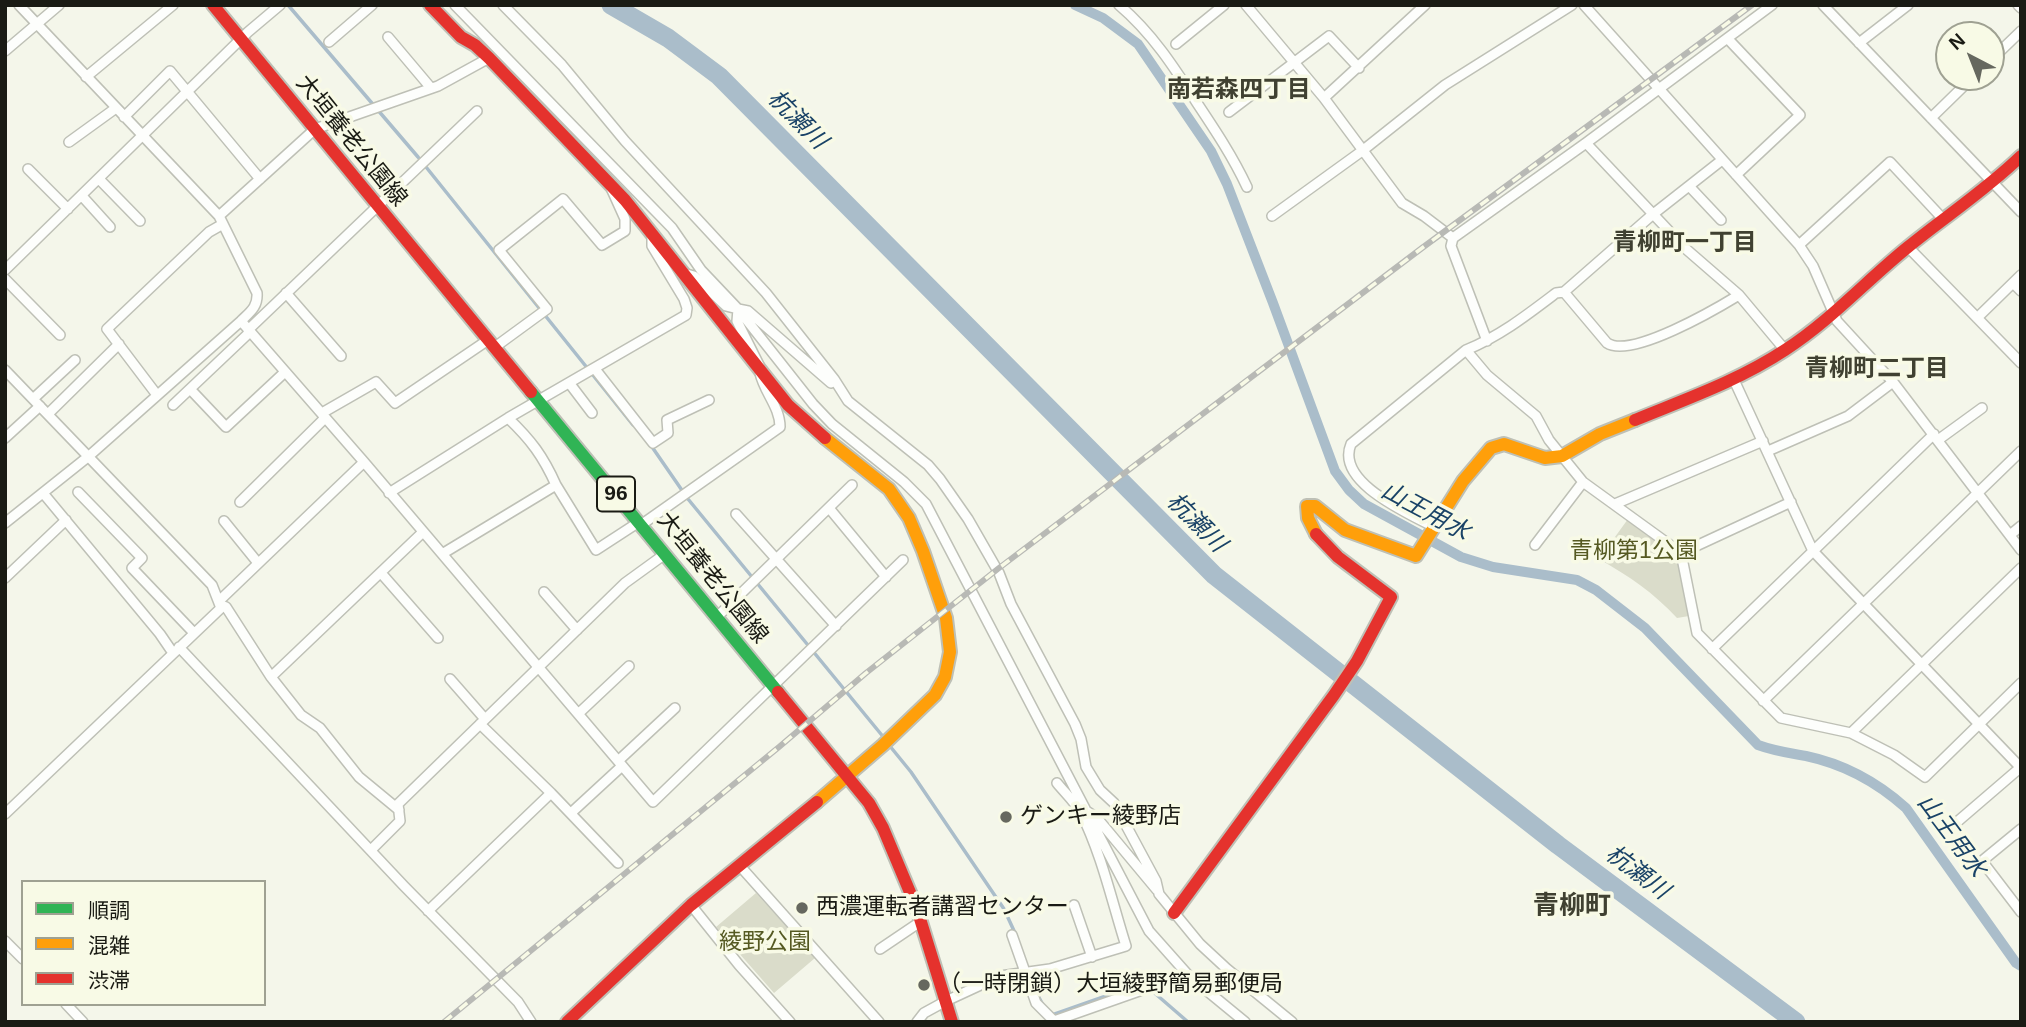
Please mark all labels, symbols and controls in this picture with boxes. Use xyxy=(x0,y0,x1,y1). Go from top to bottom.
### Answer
north arrow xyxy=(1935,21,2005,91)
text: N xyxy=(1945,29,1969,54)
street label: 大垣養老公園線 xyxy=(290,70,412,212)
district label: 南若森四丁目 xyxy=(1167,76,1311,104)
water label: 杭瀬川 xyxy=(761,84,833,156)
district label: 青柳町一丁目 xyxy=(1613,229,1757,257)
district label: 青柳町二丁目 xyxy=(1805,355,1949,383)
road number: 96 xyxy=(597,476,635,512)
water label: 山王用水 xyxy=(1376,477,1474,547)
water label: 杭瀬川 xyxy=(1160,487,1232,559)
street label: 大垣養老公園線 xyxy=(651,507,773,649)
park label: 青柳第1公園 xyxy=(1570,538,1698,566)
water label: 山王用水 xyxy=(1911,789,1991,883)
place label: ゲンキー綾野店 xyxy=(1020,803,1181,831)
marker: ゲンキー綾野店 xyxy=(998,809,1014,825)
water label: 杭瀬川 xyxy=(1600,840,1674,906)
legend xyxy=(21,880,266,1006)
district label: 青柳町 xyxy=(1533,891,1611,923)
place label: 西濃運転者講習センター xyxy=(816,894,1069,922)
text: 順調 xyxy=(88,899,130,922)
marker: 西濃運転者講習センター xyxy=(794,900,810,916)
park label: 綾野公園 xyxy=(719,929,811,957)
text: 混雑 xyxy=(88,934,130,957)
text: 渋滞 xyxy=(88,969,130,992)
place label: （一時閉鎖）大垣綾野簡易郵便局 xyxy=(938,971,1283,999)
marker: （一時閉鎖）大垣綾野簡易郵便局 xyxy=(916,977,932,993)

